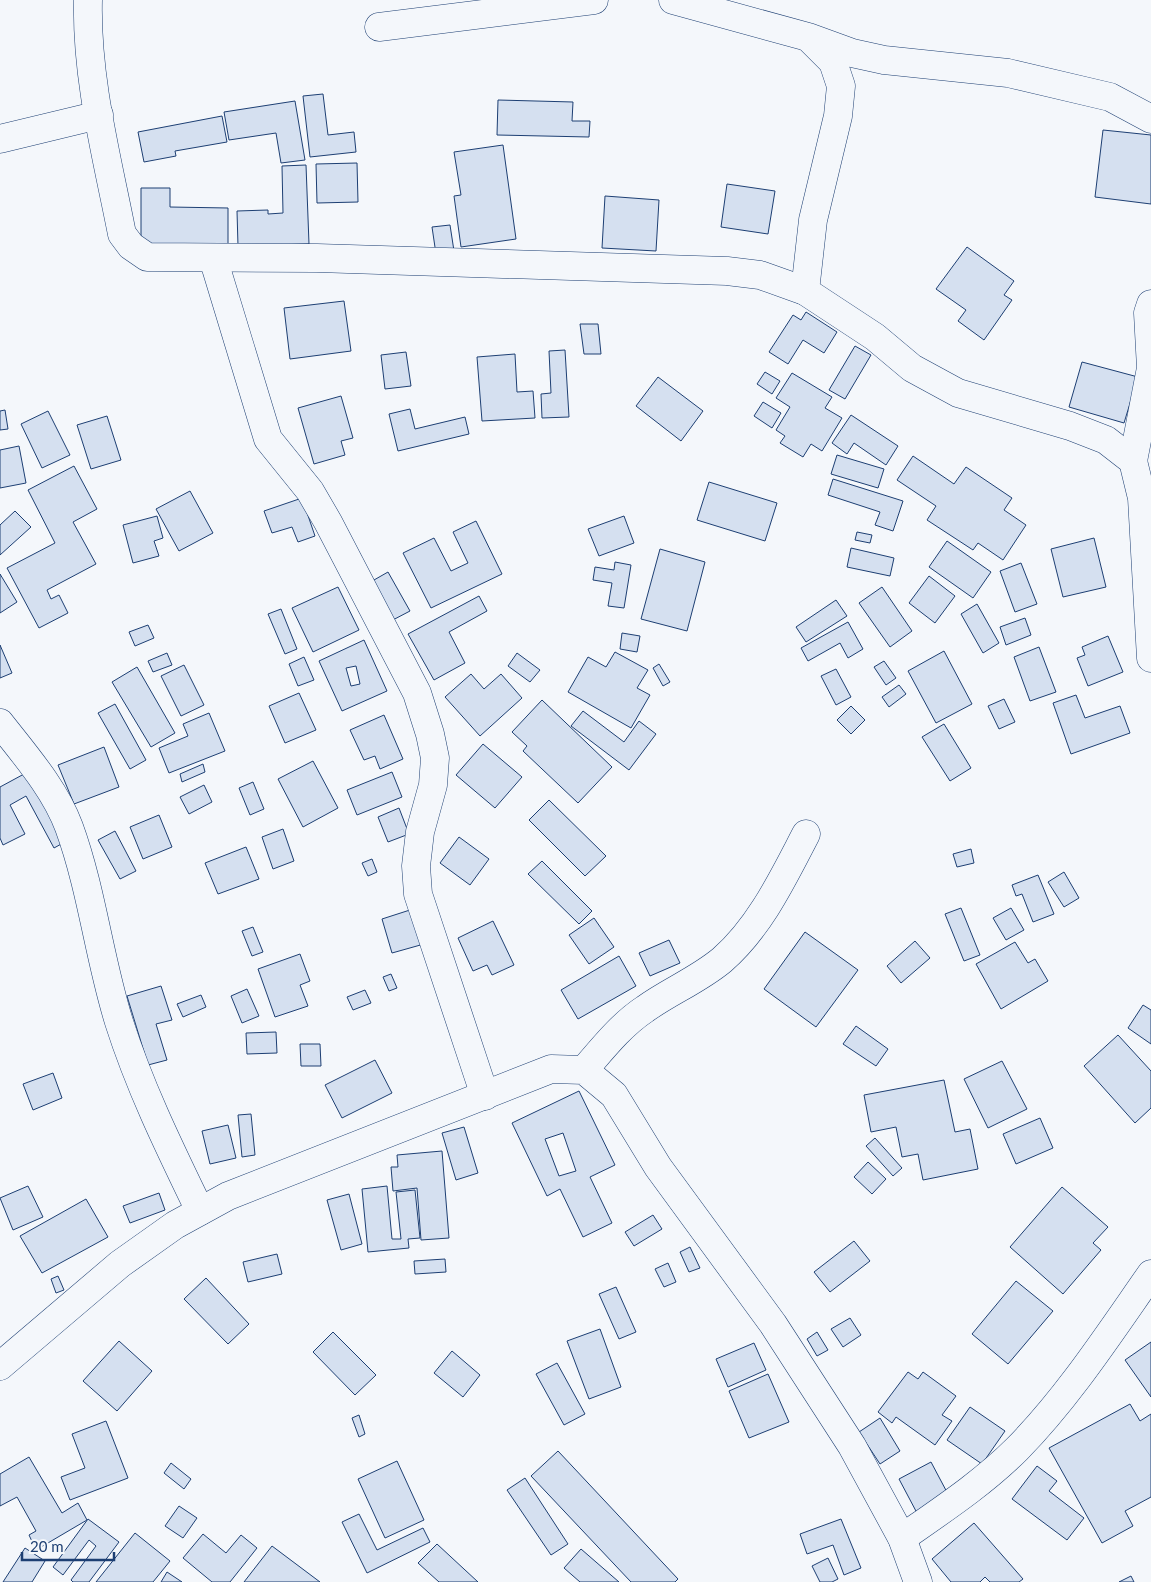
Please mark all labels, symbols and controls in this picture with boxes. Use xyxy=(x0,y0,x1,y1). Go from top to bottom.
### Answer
scale bar xyxy=(22,1530,115,1562)
text: 20 m xyxy=(30,1537,64,1555)

